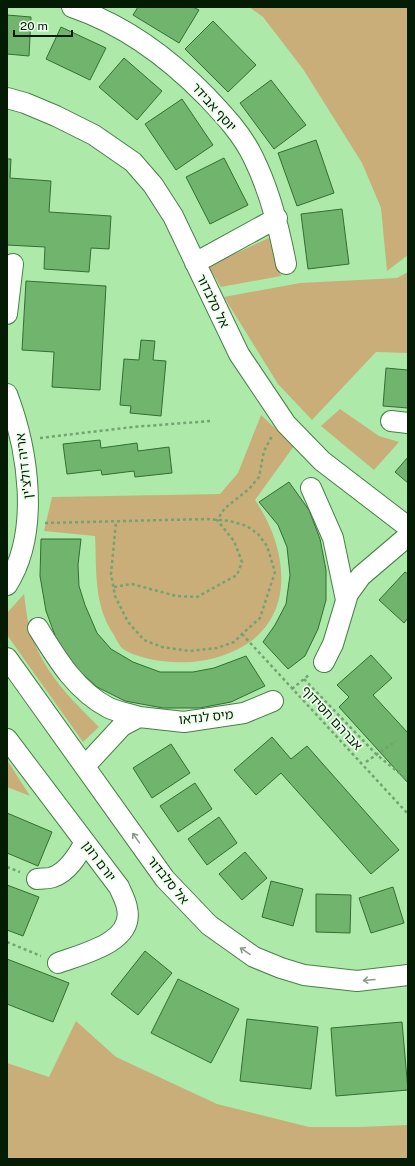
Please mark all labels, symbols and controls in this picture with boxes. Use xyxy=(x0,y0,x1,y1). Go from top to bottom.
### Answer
scale bar xyxy=(14,12,72,38)
text: 20 m xyxy=(20,19,48,33)
street label: יוסף אבידר xyxy=(188,80,240,134)
street label: אל סלבדור xyxy=(194,272,232,330)
street label: אריה דולצ'ין xyxy=(13,432,35,500)
street label: אברהם חסידוף xyxy=(298,683,366,753)
street label: מיס לנדאו xyxy=(178,707,234,727)
one-way arrow xyxy=(132,833,140,844)
street label: יורם רונן xyxy=(79,838,119,884)
street label: אל סלבדור xyxy=(144,853,192,907)
one-way arrow xyxy=(240,947,251,955)
one-way arrow xyxy=(363,977,376,984)

